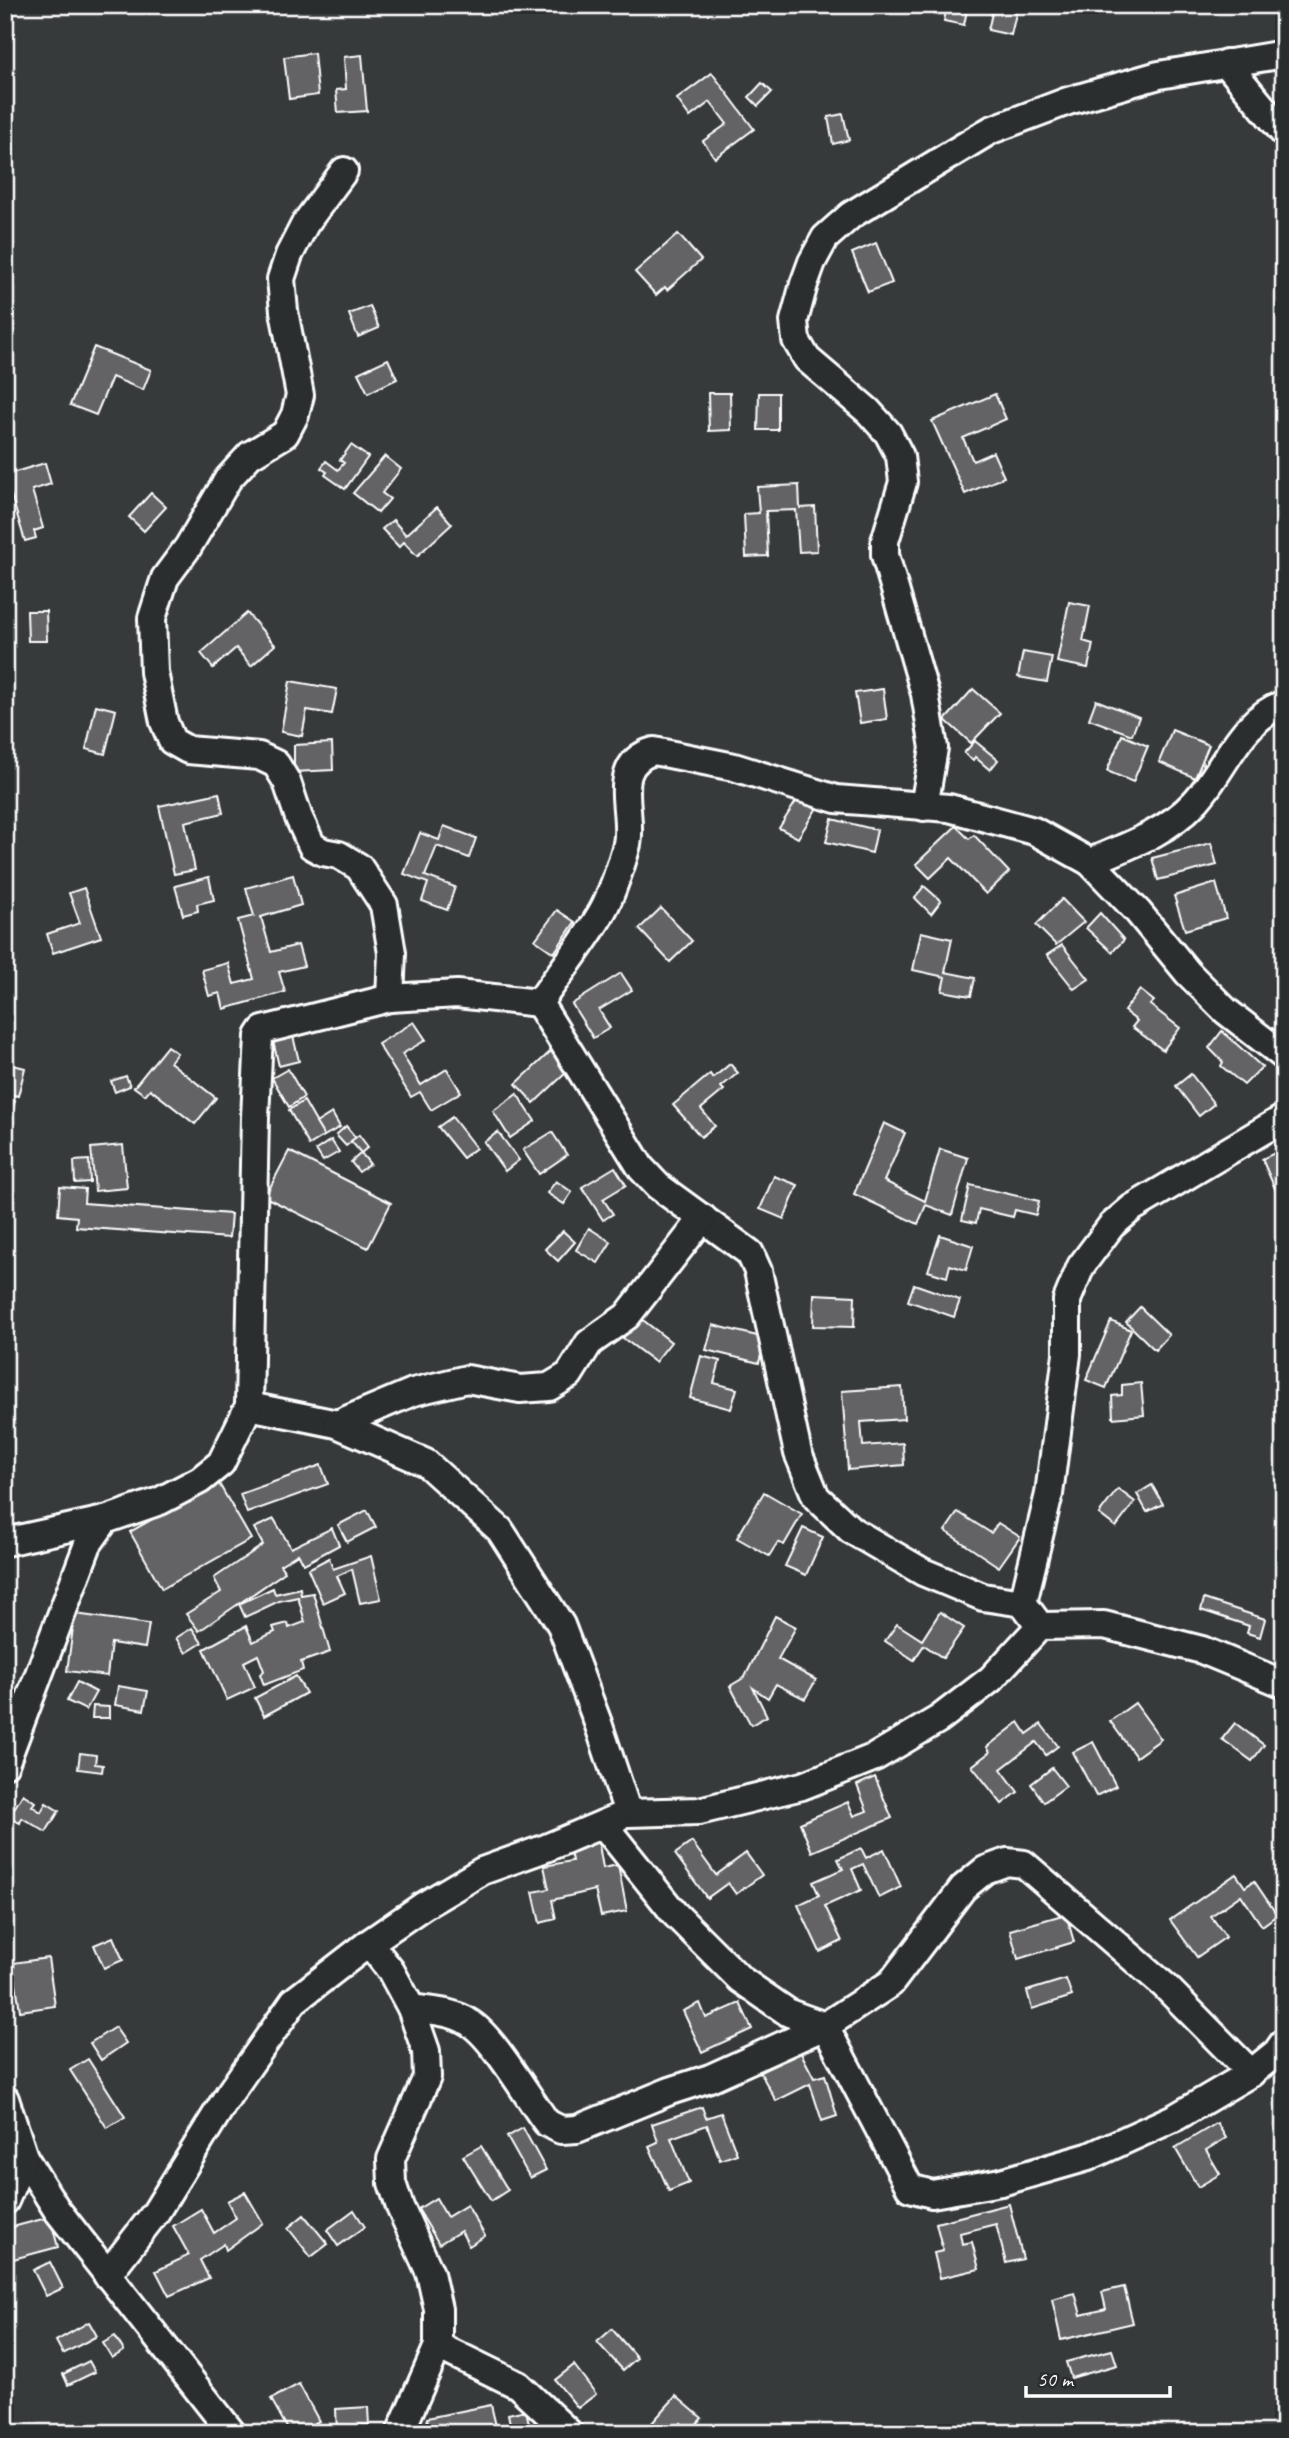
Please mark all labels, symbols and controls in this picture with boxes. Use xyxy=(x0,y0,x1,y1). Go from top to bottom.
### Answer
scale bar xyxy=(1026,2354,1170,2398)
text: 50 m xyxy=(1037,2366,1075,2392)

